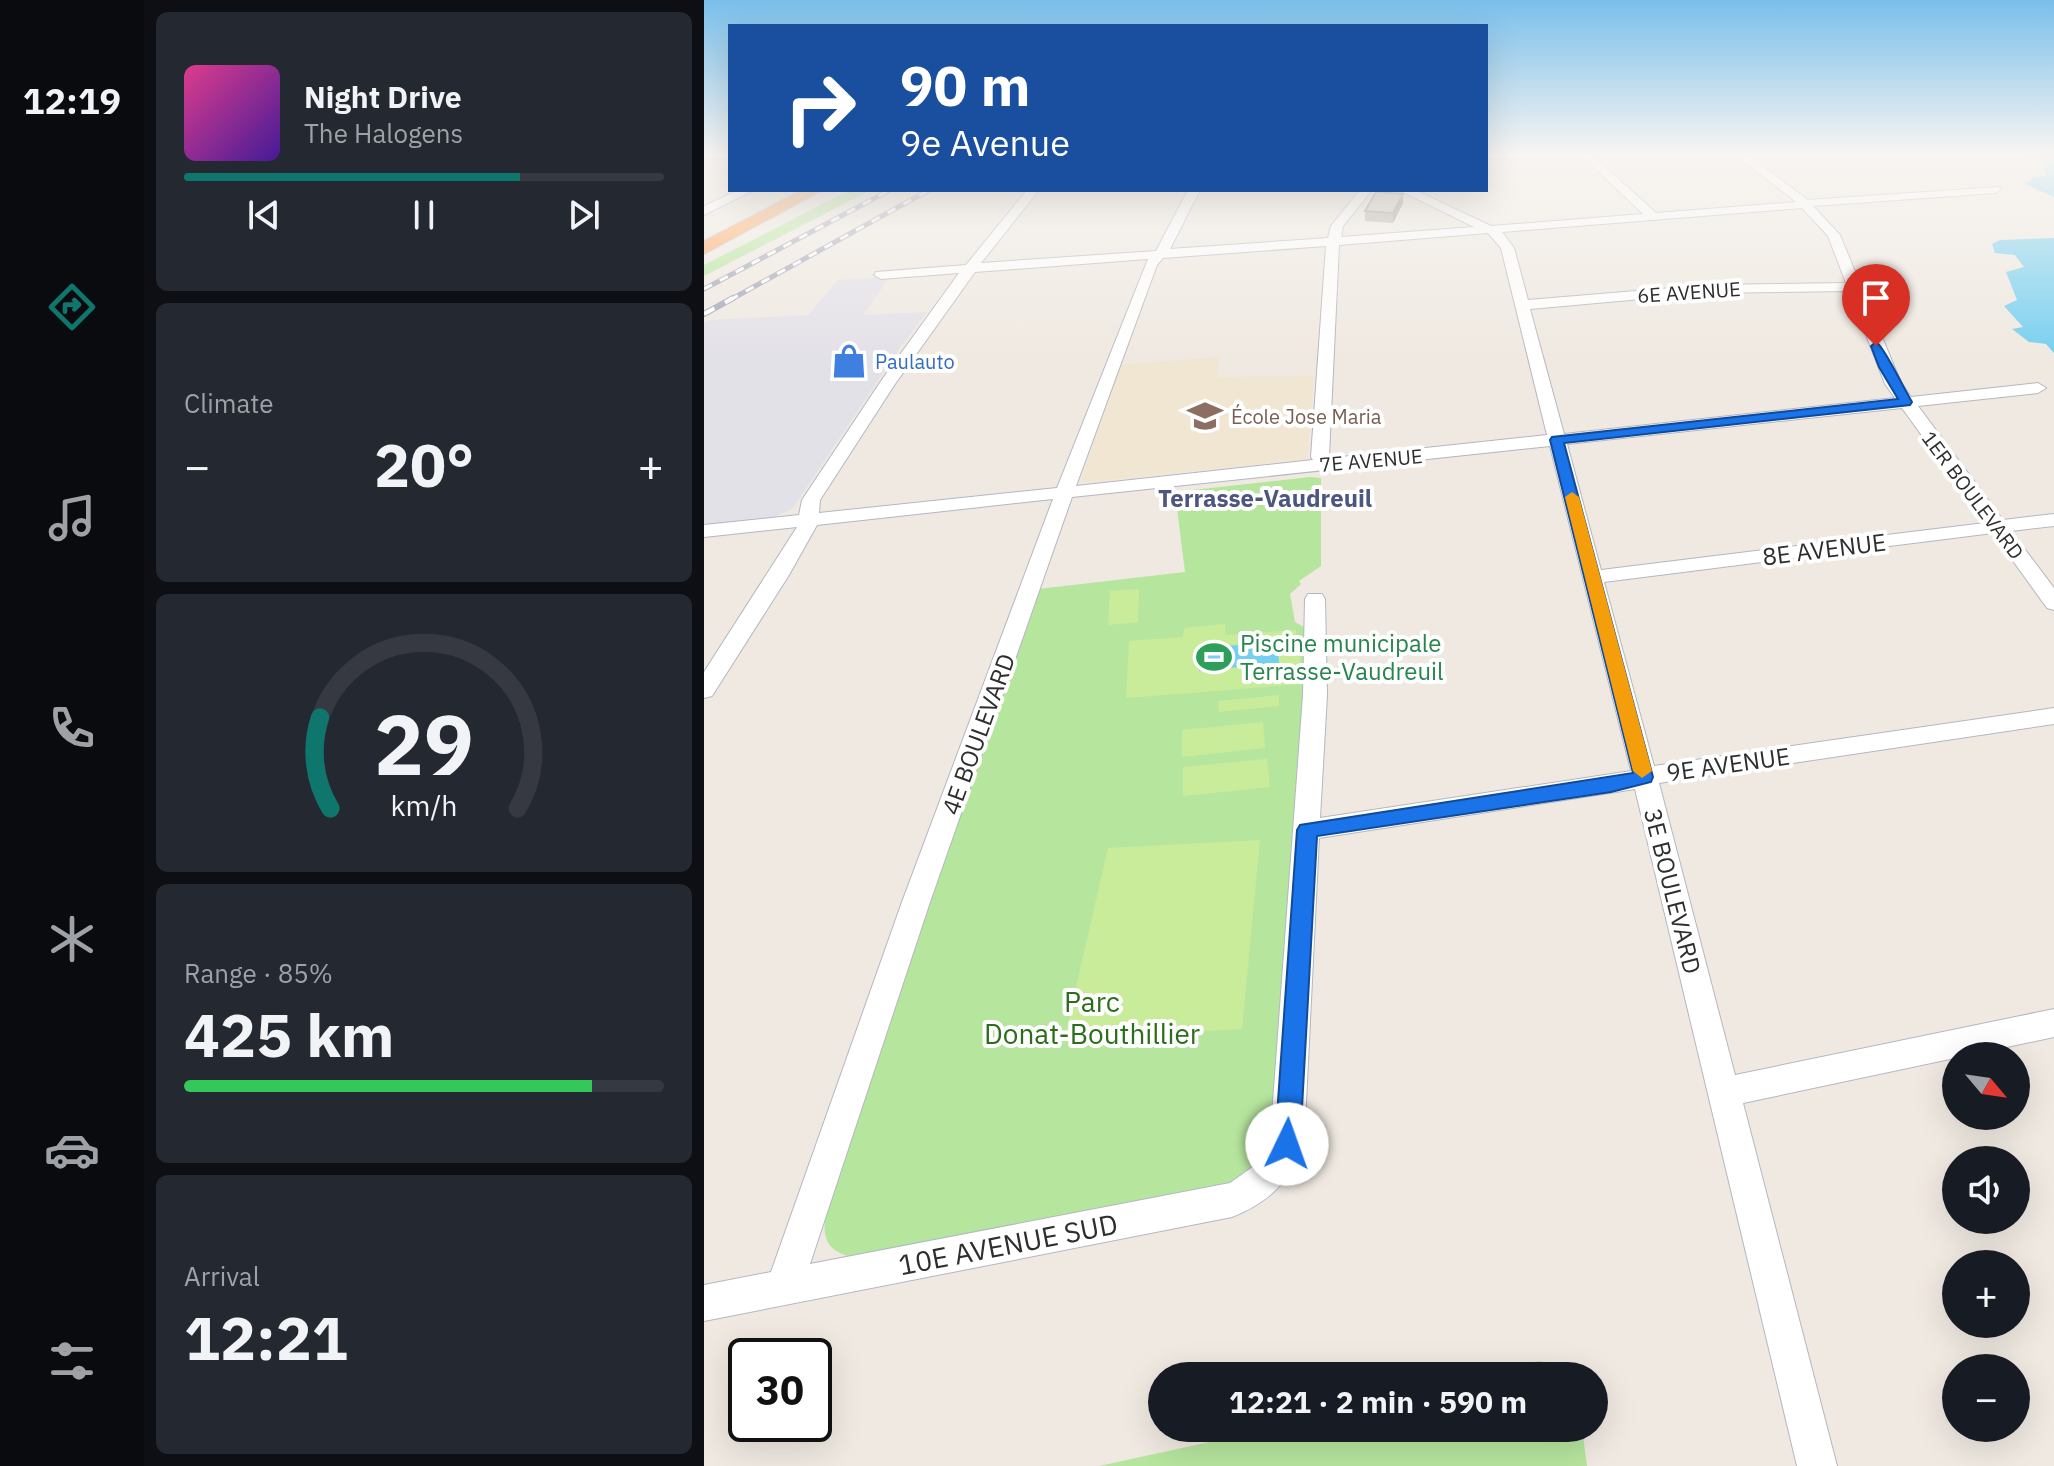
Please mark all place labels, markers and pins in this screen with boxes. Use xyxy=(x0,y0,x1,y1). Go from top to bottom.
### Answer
pin xyxy=(1842,264,1910,346)
shop icon: Paulauto xyxy=(830,342,868,380)
place label: Paulauto xyxy=(875,348,955,375)
school or university icon: École Jose Maria xyxy=(1186,397,1224,435)
place label: École Jose Maria xyxy=(1231,403,1382,430)
place label: Piscine municipale Terrasse-Vaudreuil xyxy=(1240,627,1444,687)
sports icon: Piscine municipale Terrasse-Vaudreuil xyxy=(1195,638,1233,676)

